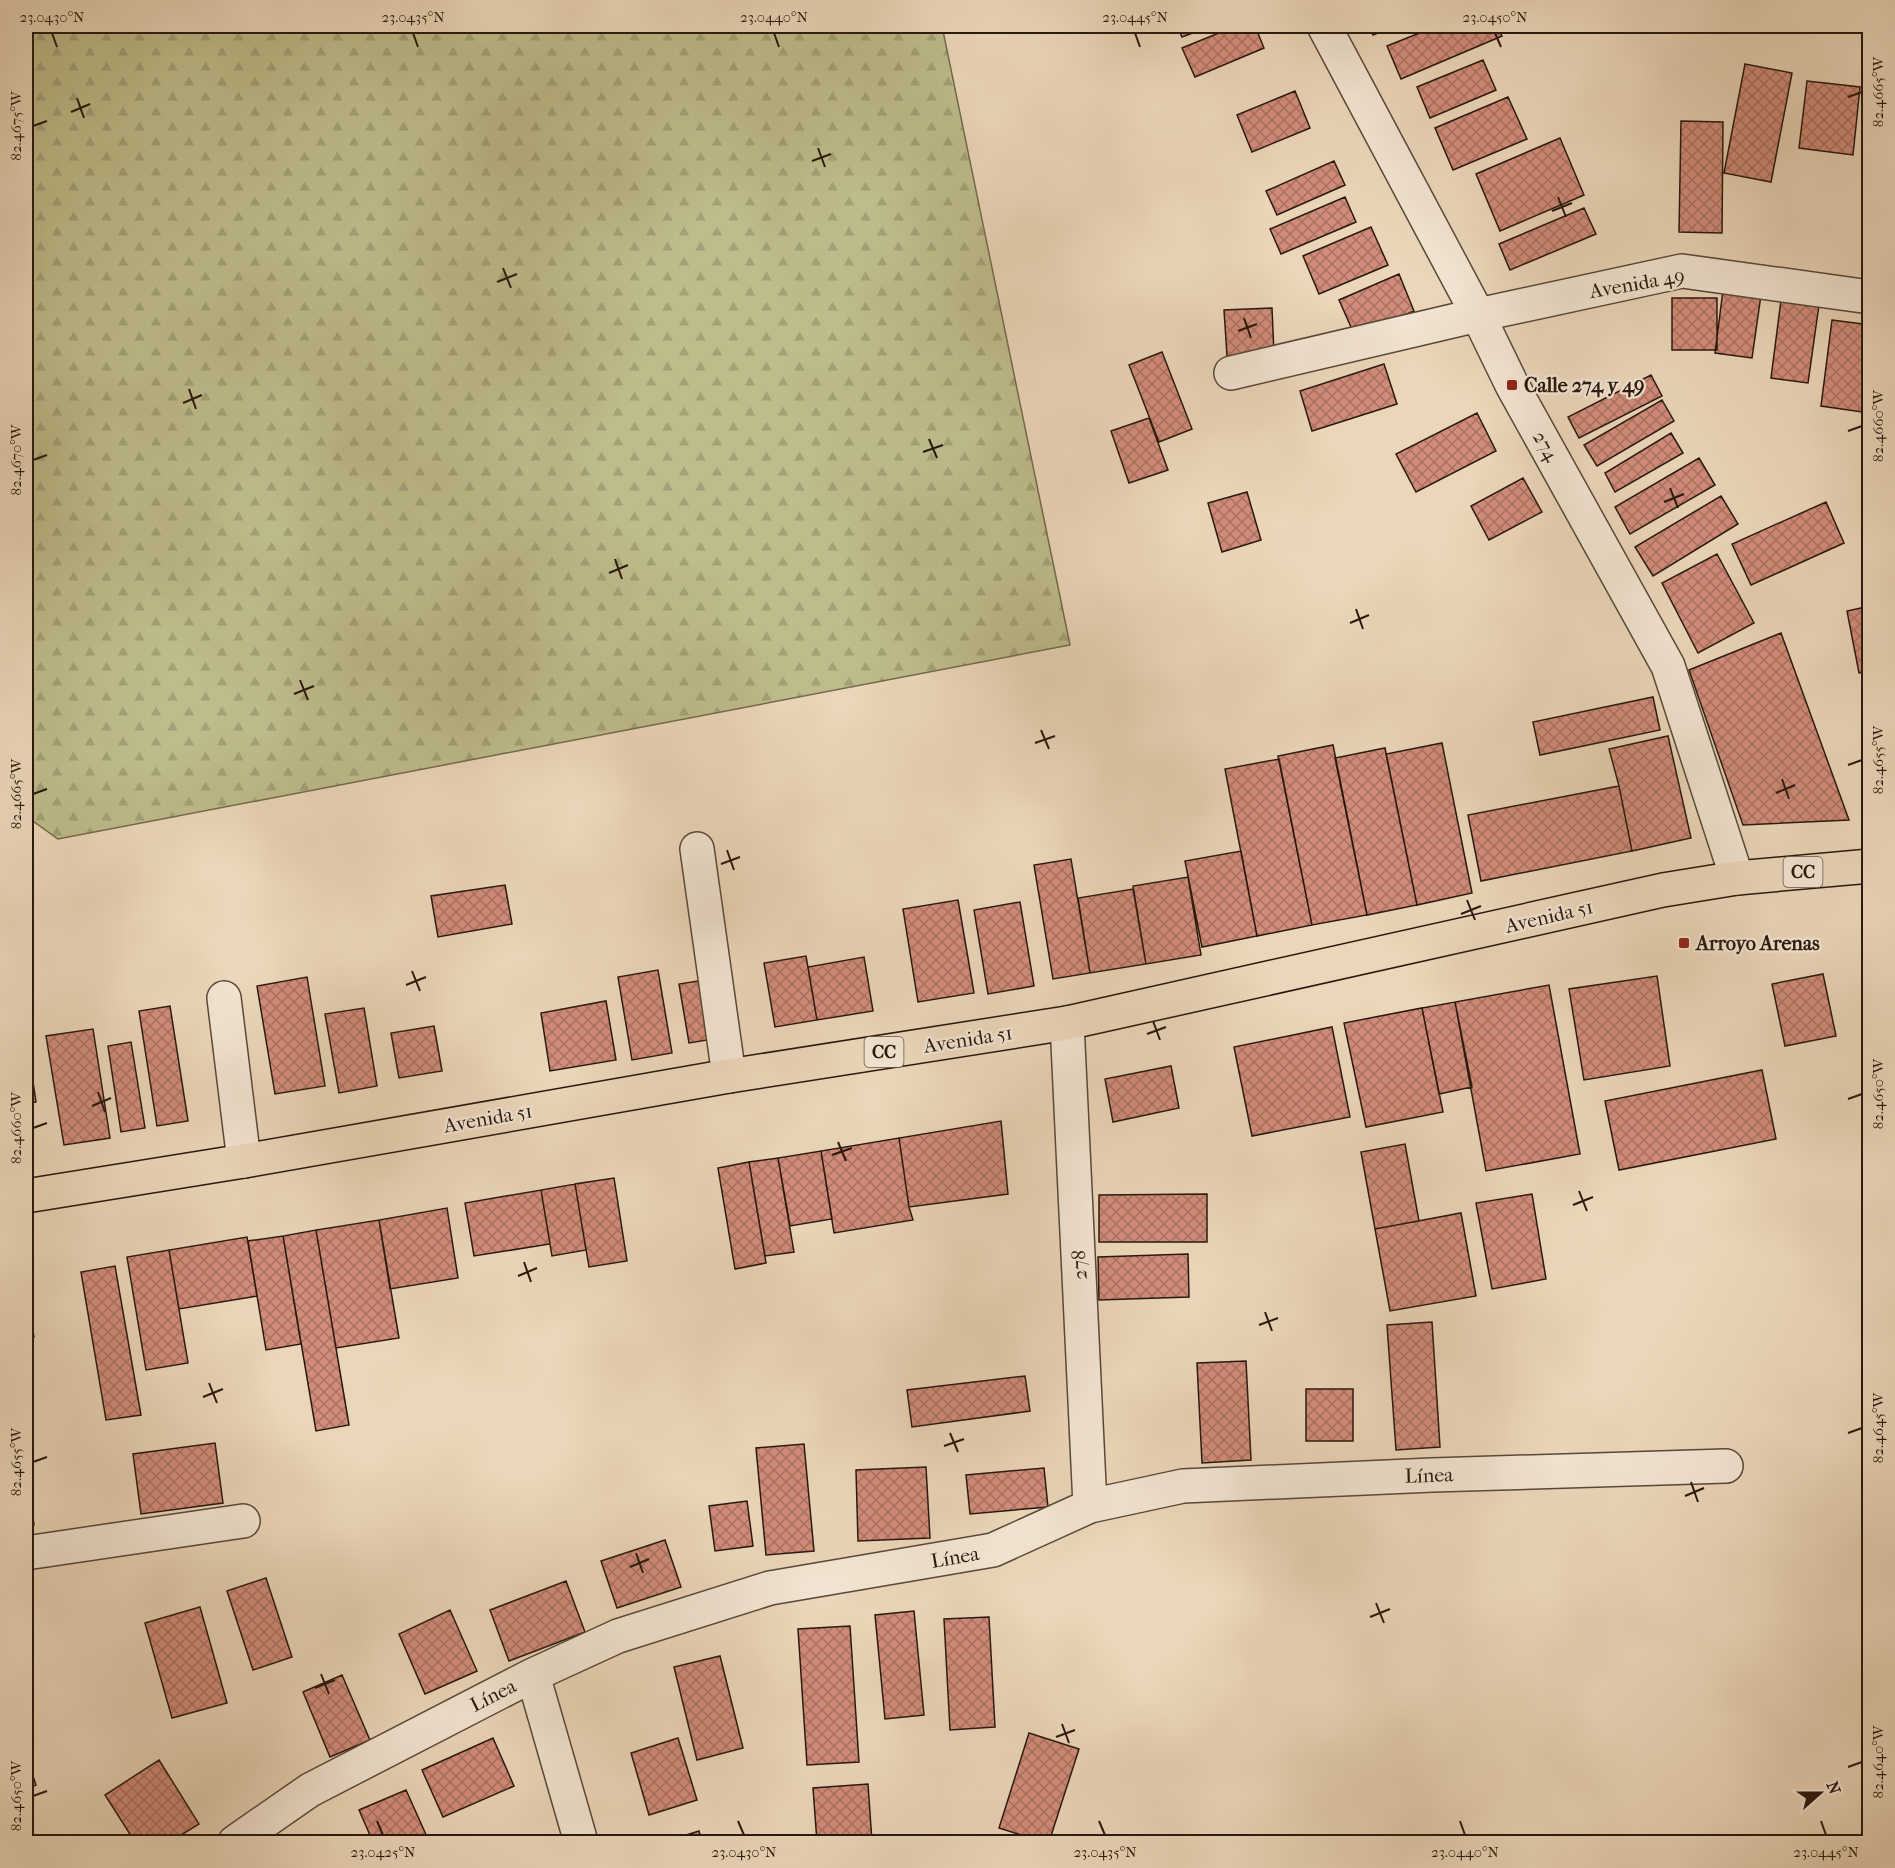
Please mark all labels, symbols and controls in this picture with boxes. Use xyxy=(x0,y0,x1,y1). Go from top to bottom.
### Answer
text: 23.0430°N xyxy=(19,8,85,26)
text: 23.0435°N xyxy=(381,8,445,26)
text: 23.0440°N xyxy=(740,8,809,26)
text: 23.0445°N xyxy=(1102,8,1168,26)
text: 23.0450°N xyxy=(1463,8,1528,26)
text: 82.4665°W xyxy=(1869,56,1887,127)
text: 82.4675°W xyxy=(7,90,25,161)
street label: Avenida 49 xyxy=(1587,264,1686,303)
place label: Calle 274 y 49 xyxy=(1524,374,1645,398)
marker: Calle 274 y 49 xyxy=(1505,378,1519,392)
text: 82.4660°W xyxy=(1869,389,1887,462)
text: 82.4670°W xyxy=(7,423,25,496)
street label: 274 xyxy=(1528,427,1564,467)
text: 82.4655°W xyxy=(1869,724,1887,794)
text: 82.4665°W xyxy=(7,758,25,829)
road number: CC xyxy=(1784,857,1822,887)
street label: Avenida 51 xyxy=(1502,895,1595,938)
place label: Arroyo Arenas xyxy=(1694,932,1820,955)
marker: Arroyo Arenas xyxy=(1677,936,1691,950)
street label: Avenida 51 xyxy=(921,1021,1014,1058)
road number: CC xyxy=(864,1037,904,1067)
text: 82.4650°W xyxy=(1869,1058,1887,1129)
text: 82.4660°W xyxy=(7,1091,25,1164)
street label: Avenida 51 xyxy=(441,1099,534,1138)
street label: 278 xyxy=(1067,1249,1092,1281)
text: 82.4645°W xyxy=(1869,1391,1887,1463)
text: 82.4655°W xyxy=(7,1426,25,1496)
street label: Línea xyxy=(1404,1463,1454,1488)
street label: Línea xyxy=(929,1542,982,1573)
street label: Línea xyxy=(466,1674,521,1717)
text: 82.4640°W xyxy=(1869,1724,1887,1798)
text: 82.4650°W xyxy=(7,1760,25,1831)
north arrow xyxy=(1790,1763,1850,1823)
text: N xyxy=(1822,1779,1845,1798)
text: 23.0425°N xyxy=(351,1843,416,1861)
text: 23.0430°N xyxy=(711,1843,777,1861)
text: 23.0435°N xyxy=(1073,1843,1137,1861)
text: 23.0440°N xyxy=(1431,1843,1500,1861)
text: 23.0445°N xyxy=(1793,1843,1859,1861)

